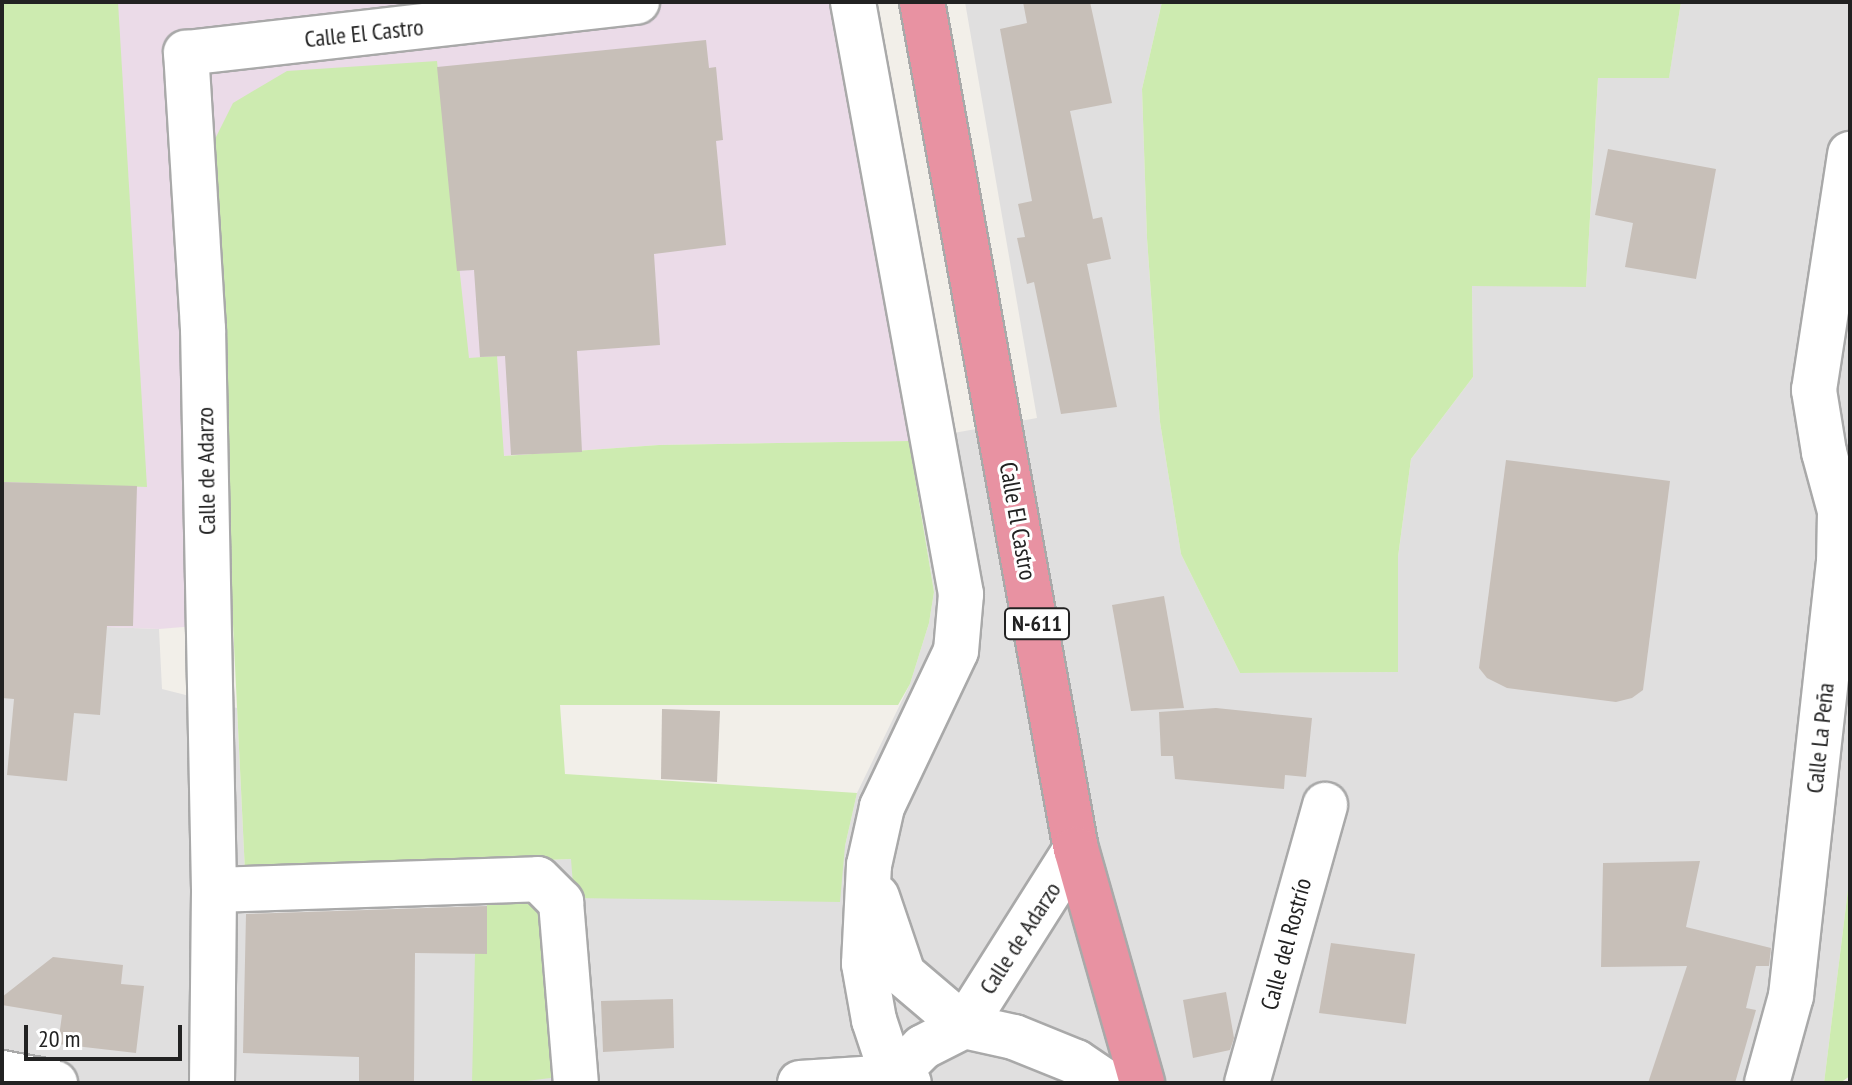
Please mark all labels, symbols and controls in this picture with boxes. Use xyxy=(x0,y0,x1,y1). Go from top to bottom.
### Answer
street label: Calle El Castro xyxy=(303,12,425,54)
street label: Calle de Adarzo xyxy=(190,407,222,535)
street label: Calle El Castro xyxy=(993,460,1043,582)
road number: N-611 xyxy=(1003,606,1071,642)
street label: Calle La Peña xyxy=(1800,681,1840,795)
street label: Calle del Rostrío xyxy=(1255,875,1317,1013)
street label: Calle de Adarzo xyxy=(973,876,1067,1000)
scale bar xyxy=(28,1009,186,1059)
text: 20 m xyxy=(38,1023,80,1054)

